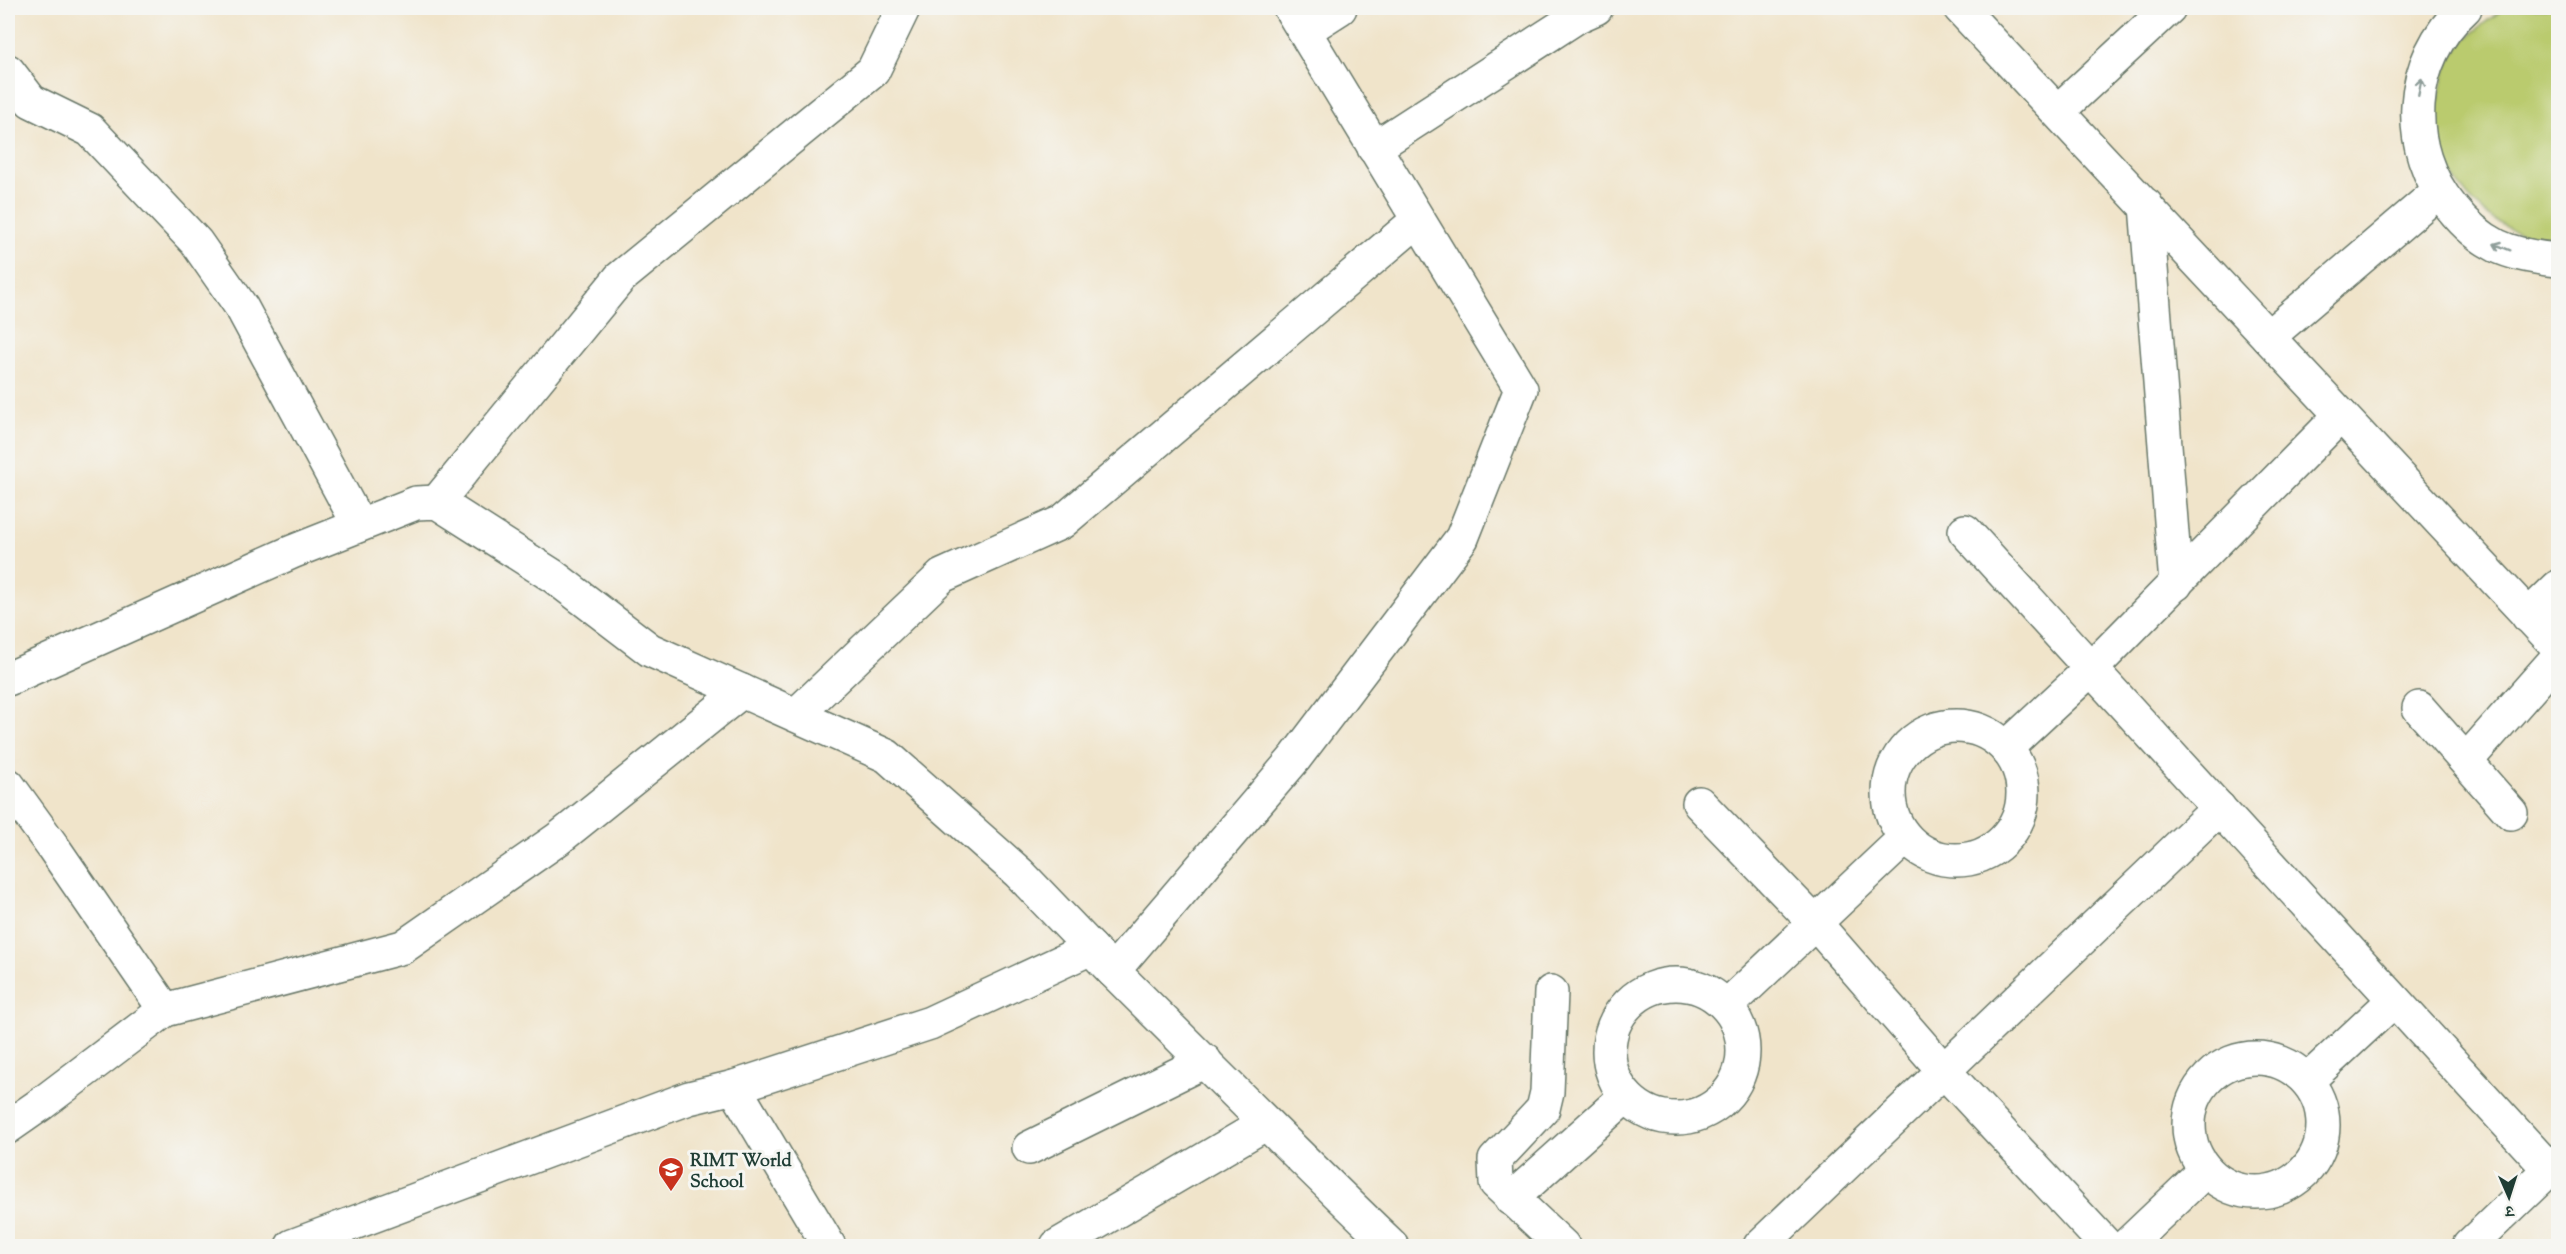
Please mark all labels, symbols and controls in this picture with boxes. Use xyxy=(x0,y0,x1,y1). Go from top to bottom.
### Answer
one-way arrow xyxy=(2415,77,2426,97)
one-way arrow xyxy=(2493,241,2512,252)
place label: RIMT World School xyxy=(690,1149,792,1196)
school or university icon: RIMT World School xyxy=(656,1155,686,1193)
north arrow xyxy=(2479,1167,2539,1227)
text: उ xyxy=(2503,1198,2515,1221)

